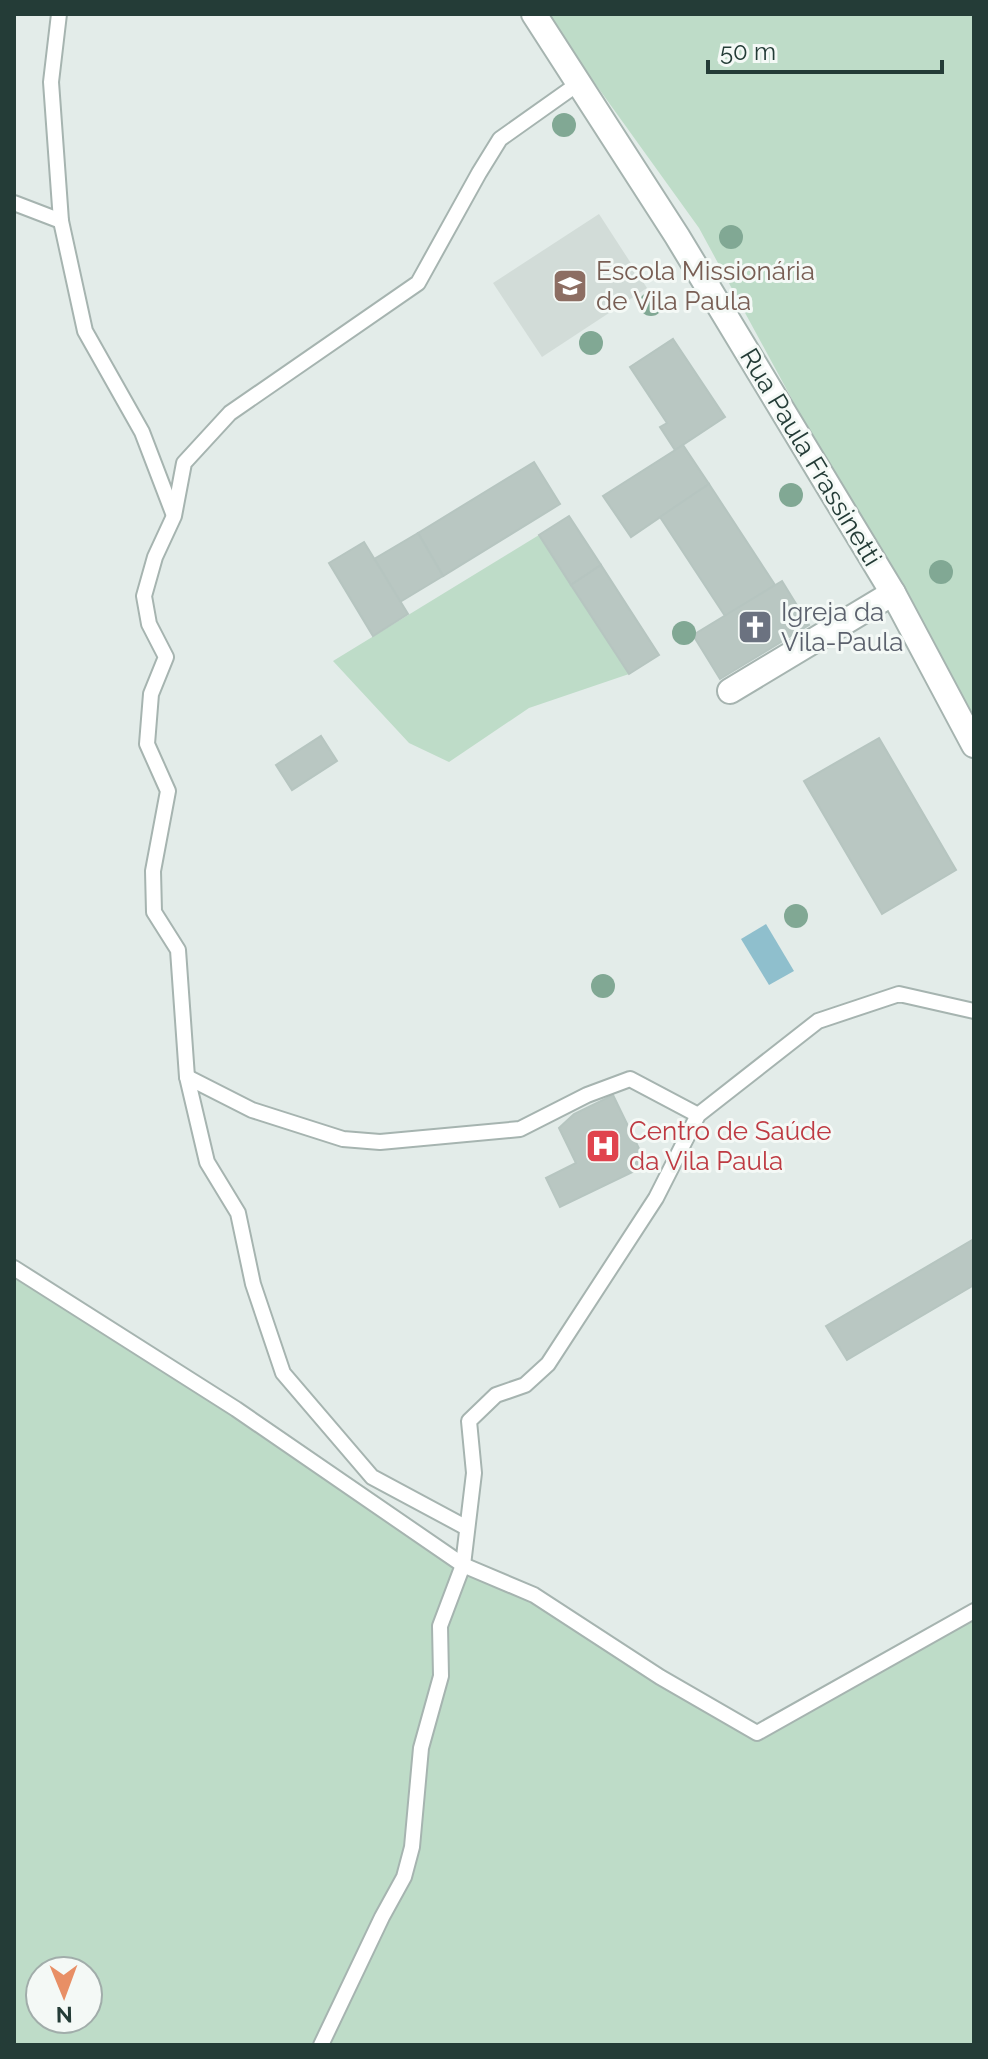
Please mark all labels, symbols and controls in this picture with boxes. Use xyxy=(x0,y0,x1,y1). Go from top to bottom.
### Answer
scale bar xyxy=(708,24,942,74)
text: 50 m xyxy=(720,37,776,66)
place label: Escola Missionária de Vila Paula xyxy=(596,256,815,316)
school or university icon: Escola Missionária de Vila Paula xyxy=(551,267,589,305)
street label: Rua Paula Frassinetti xyxy=(734,343,888,571)
place label: Igreja da Vila-Paula xyxy=(781,597,903,657)
church icon: Igreja da Vila-Paula xyxy=(736,608,774,646)
place label: Centro de Saúde da Vila Paula xyxy=(629,1116,832,1176)
hospital icon: Centro de Saúde da Vila Paula xyxy=(584,1127,622,1165)
north arrow xyxy=(24,1955,104,2035)
text: N xyxy=(56,2002,73,2028)

